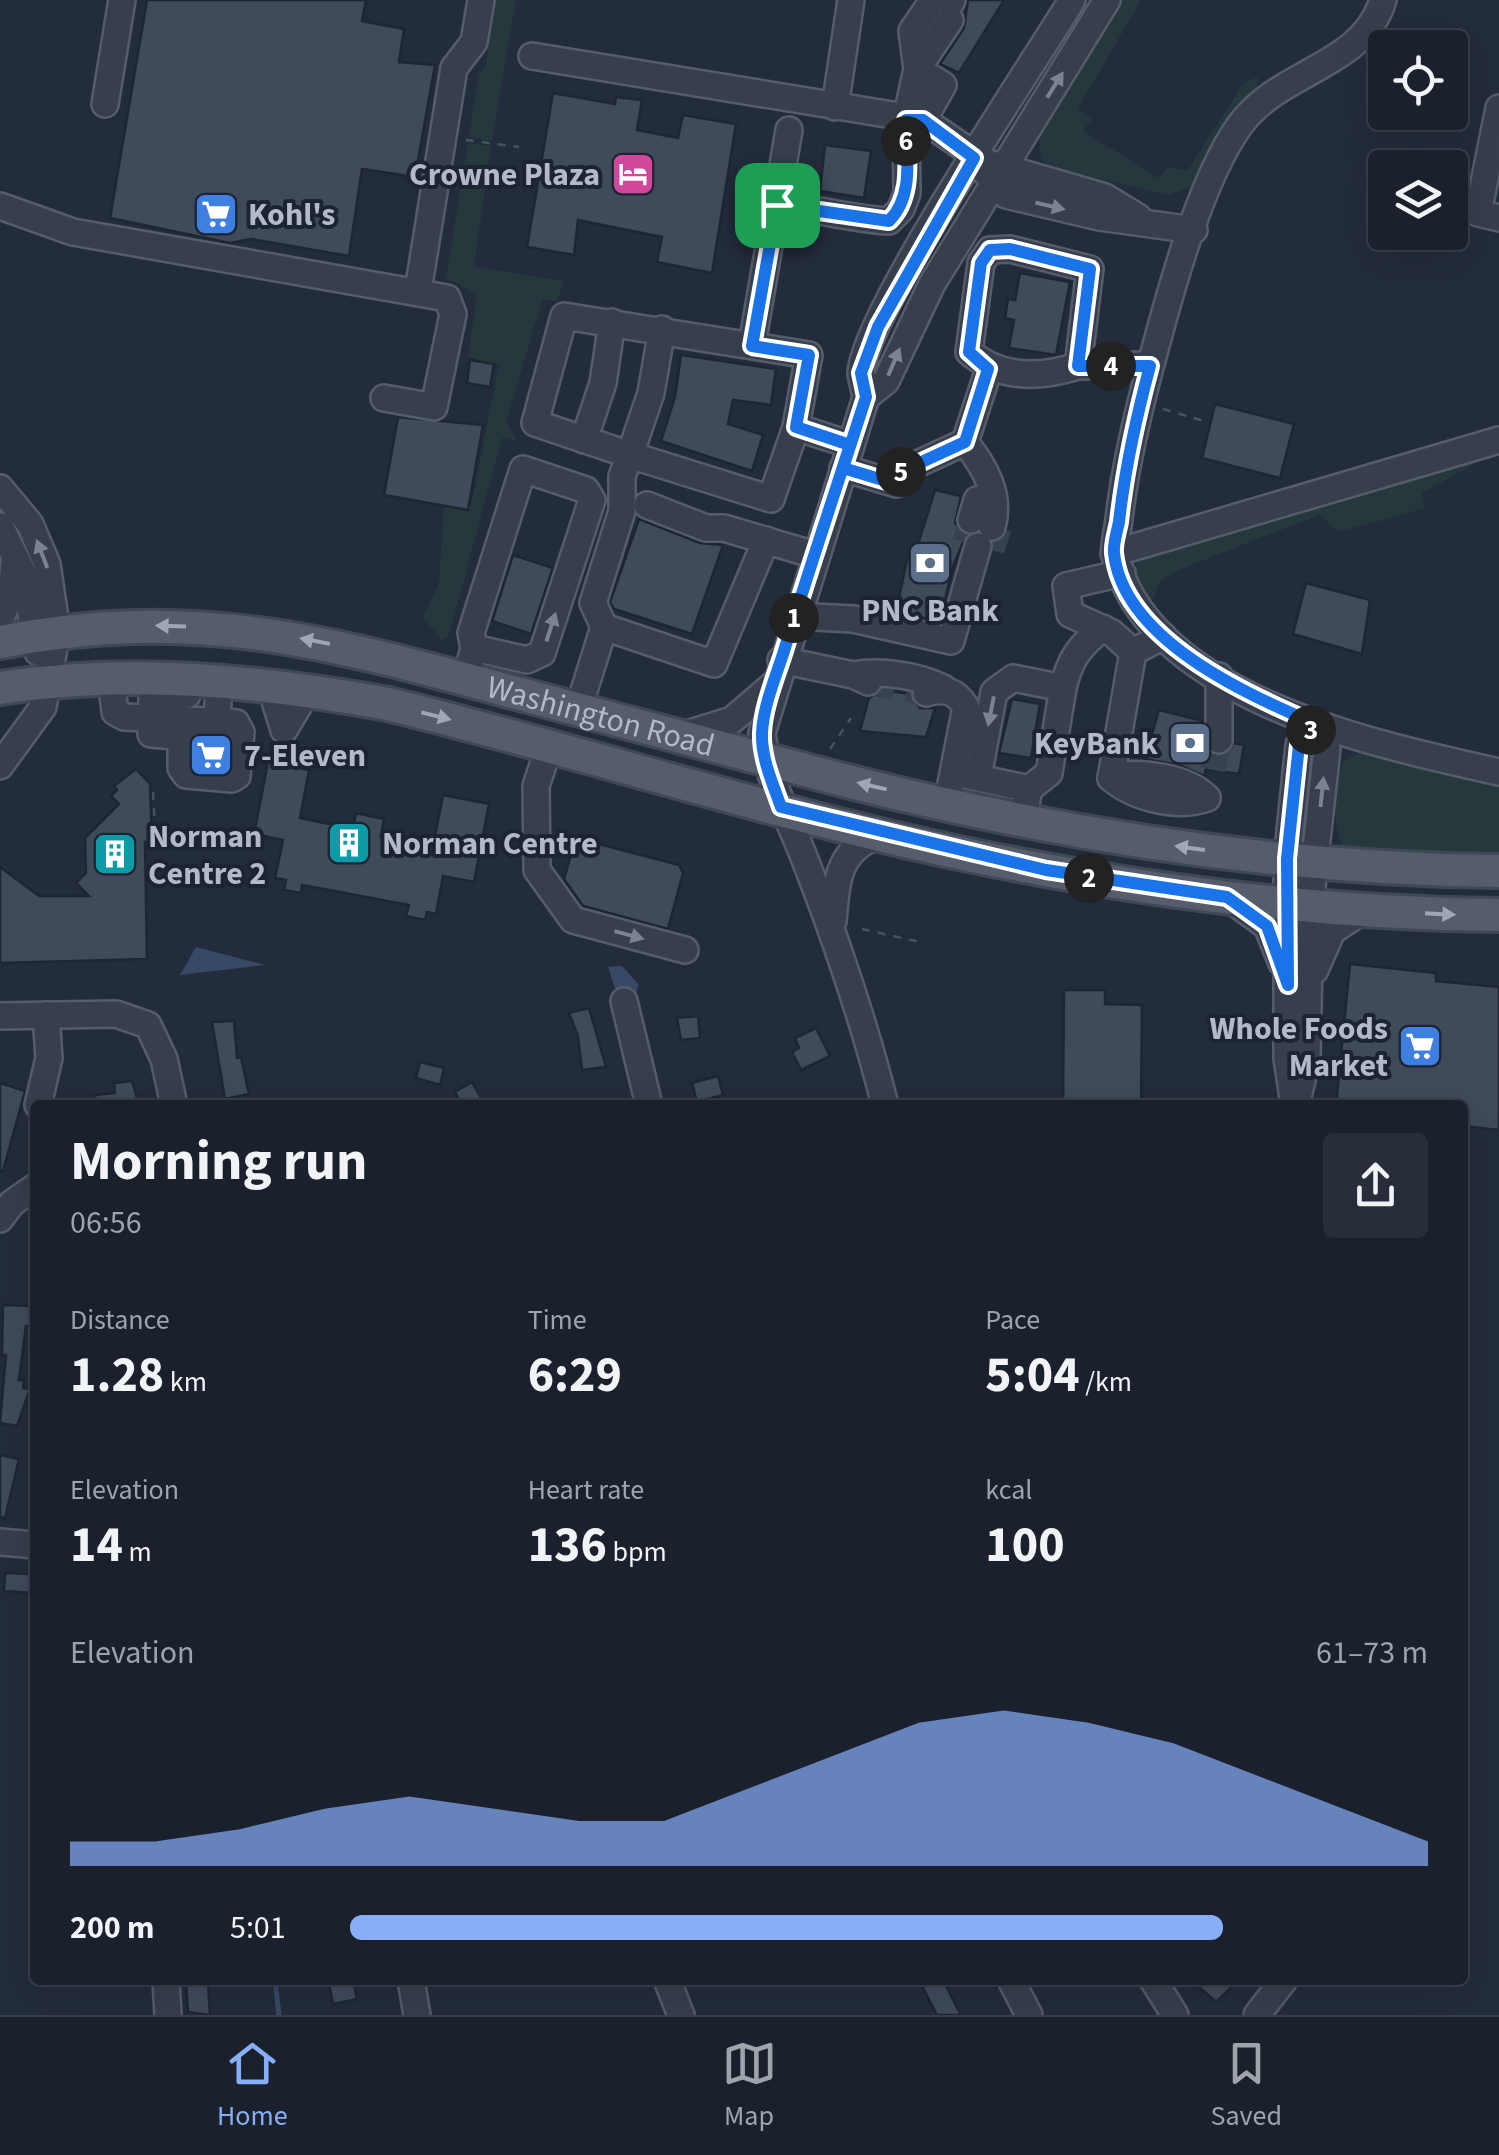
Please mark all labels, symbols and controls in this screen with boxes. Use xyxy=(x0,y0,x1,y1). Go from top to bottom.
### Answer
map controls xyxy=(1368,30,1468,250)
button: locate xyxy=(1368,30,1468,130)
one-way arrow xyxy=(1046,71,1063,99)
pin: 6 xyxy=(881,116,931,166)
text: 6 xyxy=(899,121,913,161)
button: layers xyxy=(1368,150,1468,250)
hotel icon: Crowne Plaza xyxy=(610,151,656,197)
place label: Crowne Plaza xyxy=(409,152,600,198)
pin xyxy=(735,163,820,248)
icon: arrive xyxy=(750,178,805,233)
supermarket icon: Kohl's xyxy=(193,191,239,237)
place label: Kohl's xyxy=(248,192,335,238)
one-way arrow xyxy=(1035,199,1066,214)
pin: 4 xyxy=(1086,341,1136,391)
text: 4 xyxy=(1104,346,1118,386)
one-way arrow xyxy=(886,347,902,376)
pin: 5 xyxy=(876,447,926,497)
text: 5 xyxy=(894,452,908,492)
one-way arrow xyxy=(34,539,50,569)
bank icon: PNC Bank xyxy=(907,540,953,586)
place label: PNC Bank xyxy=(861,588,999,634)
pin: 1 xyxy=(769,593,819,643)
text: 1 xyxy=(787,598,801,638)
one-way arrow xyxy=(544,612,559,642)
one-way arrow xyxy=(155,618,187,634)
one-way arrow xyxy=(299,632,330,648)
street label: Washington Road xyxy=(482,664,719,769)
one-way arrow xyxy=(982,696,998,727)
pin: 3 xyxy=(1286,705,1336,755)
one-way arrow xyxy=(421,708,452,724)
text: 3 xyxy=(1304,710,1318,750)
bank icon: KeyBank xyxy=(1167,720,1213,766)
place label: KeyBank xyxy=(1034,721,1158,767)
supermarket icon: 7-Eleven xyxy=(188,732,234,778)
place label: 7-Eleven xyxy=(244,733,366,779)
one-way arrow xyxy=(1315,775,1331,807)
one-way arrow xyxy=(856,778,887,793)
place label: Norman Centre 2 xyxy=(148,814,266,897)
building icon: Norman Centre xyxy=(326,820,372,866)
place label: Norman Centre xyxy=(382,821,598,867)
building icon: Norman Centre 2 xyxy=(92,831,138,877)
one-way arrow xyxy=(1174,840,1206,856)
pin: 2 xyxy=(1064,853,1114,903)
text: 2 xyxy=(1082,858,1096,898)
one-way arrow xyxy=(1424,906,1456,922)
one-way arrow xyxy=(614,928,645,944)
place label: Whole Foods Market xyxy=(1210,1006,1388,1089)
supermarket icon: Whole Foods Market xyxy=(1397,1023,1443,1069)
text: Morning run xyxy=(70,1123,367,1201)
button: share xyxy=(1323,1133,1428,1238)
text: 06:56 xyxy=(70,1200,142,1246)
text: Distance xyxy=(70,1300,170,1340)
text: Time xyxy=(528,1300,587,1340)
text: Pace xyxy=(985,1300,1040,1340)
text: 1.28 xyxy=(70,1340,164,1411)
text: 6:29 xyxy=(528,1340,622,1411)
text: 5:04 xyxy=(985,1340,1080,1411)
text: km xyxy=(164,1362,207,1402)
text: /km xyxy=(1080,1362,1132,1402)
text: Elevation xyxy=(70,1470,179,1510)
text: Heart rate xyxy=(528,1470,644,1510)
text: kcal xyxy=(985,1470,1032,1510)
text: 14 xyxy=(70,1510,123,1581)
text: 136 xyxy=(528,1510,607,1581)
text: 100 xyxy=(985,1510,1065,1581)
text: m xyxy=(123,1532,152,1572)
text: bpm xyxy=(607,1532,667,1572)
text: Elevation xyxy=(70,1630,195,1676)
text: 61–73 m xyxy=(1316,1630,1428,1676)
text: 200 m xyxy=(70,1905,155,1951)
text: 5:01 xyxy=(230,1905,286,1951)
tab: Home xyxy=(217,2036,288,2136)
tab: Map xyxy=(722,2036,777,2136)
tab: Saved xyxy=(1211,2036,1282,2136)

